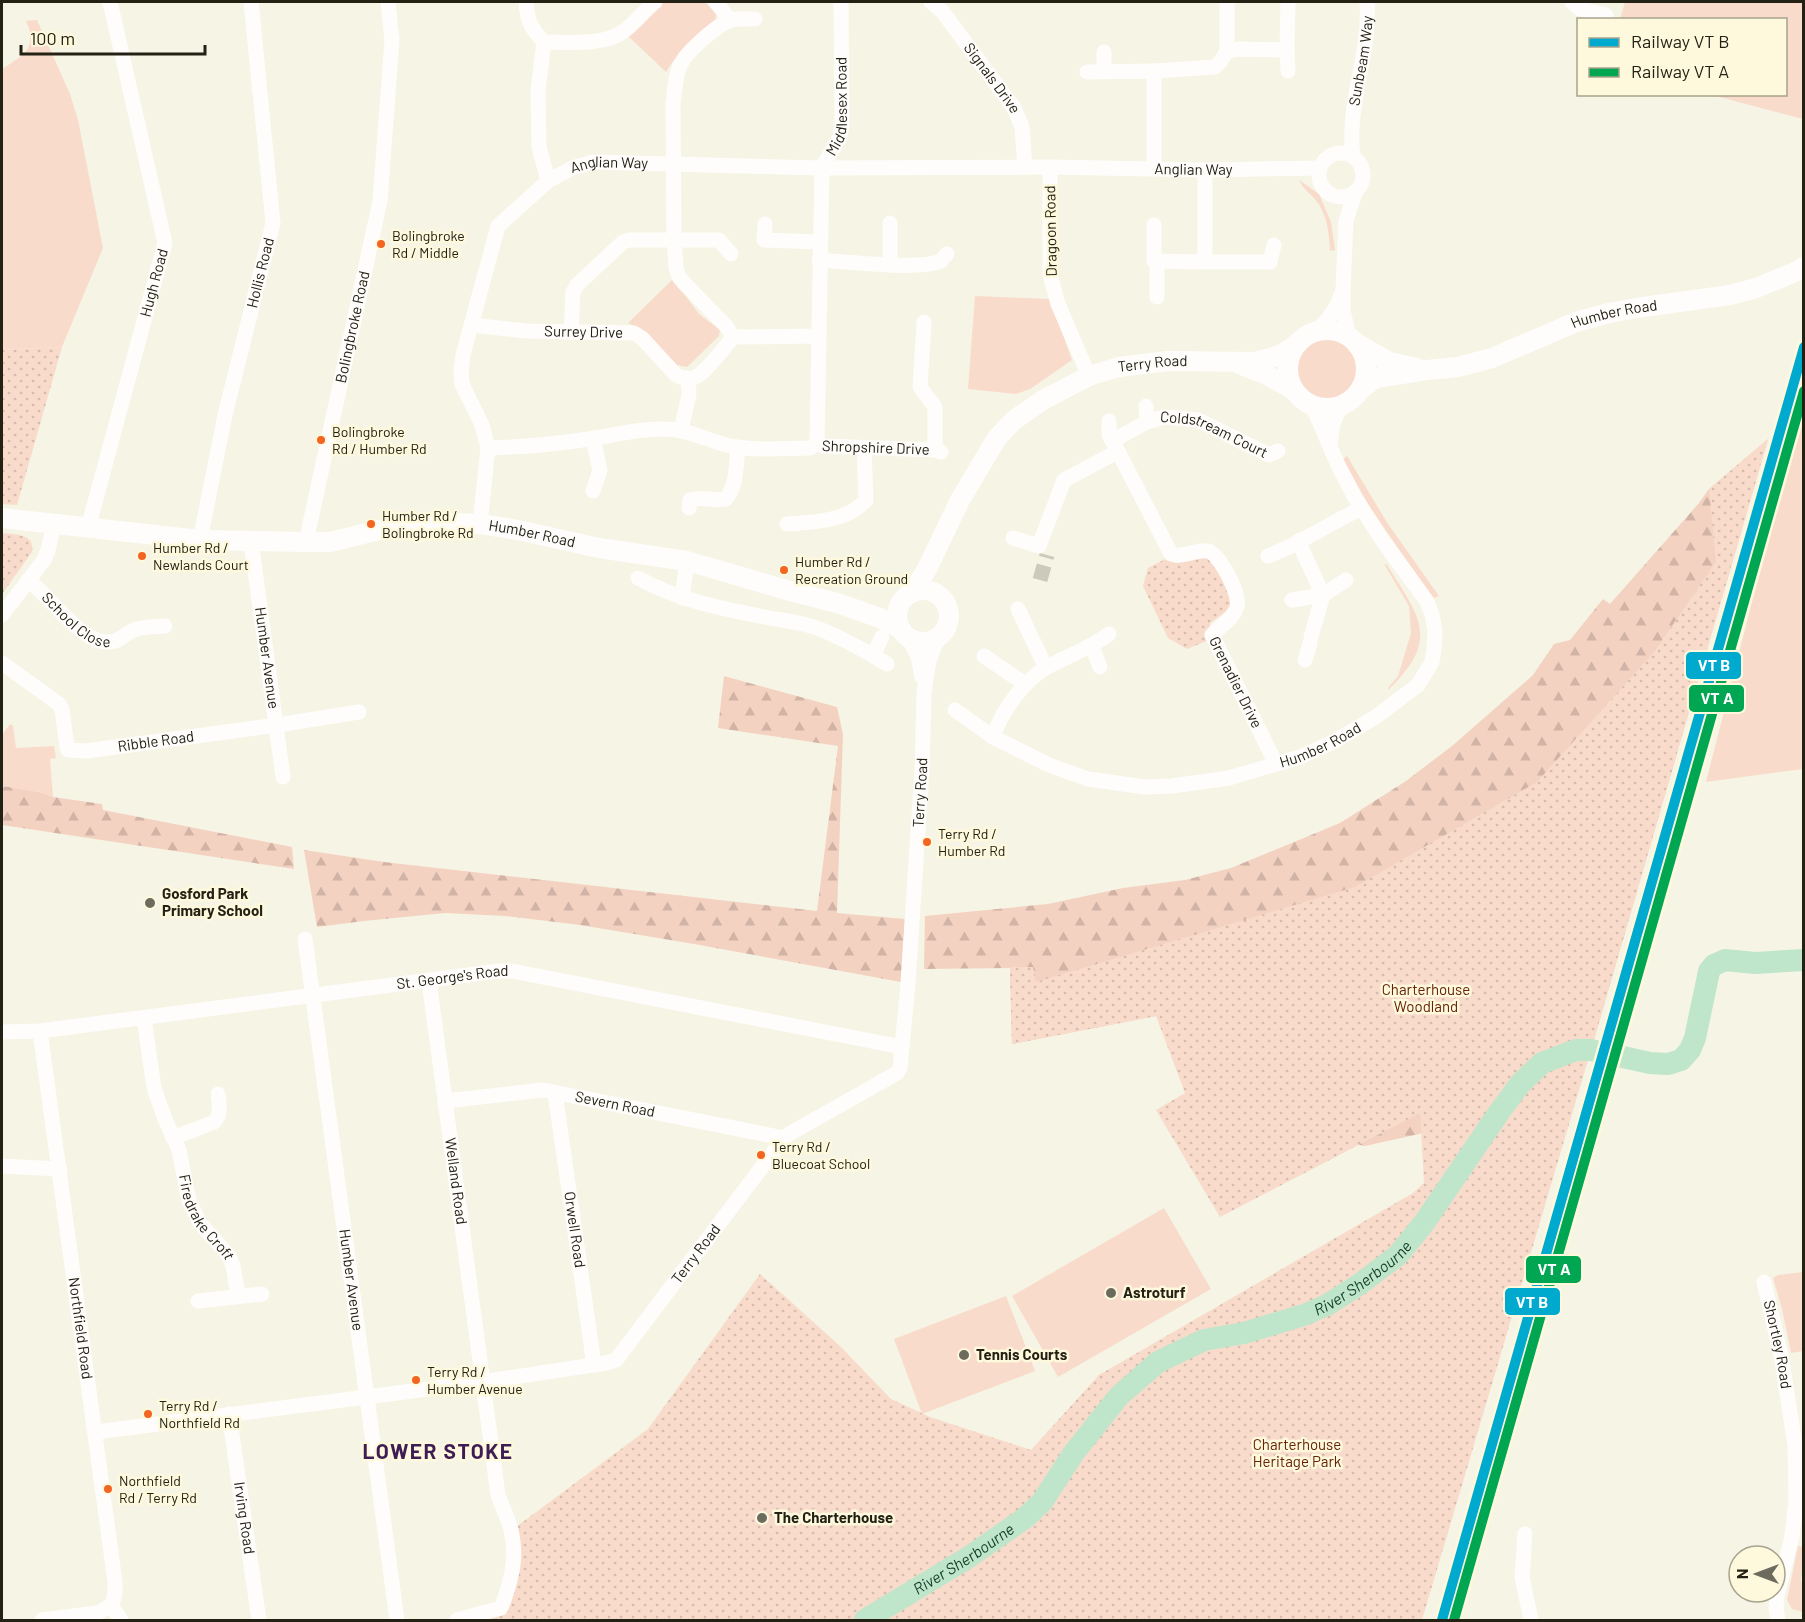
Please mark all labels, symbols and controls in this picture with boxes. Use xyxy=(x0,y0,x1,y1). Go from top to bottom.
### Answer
street label: Sunbeam Way xyxy=(1344,15,1375,107)
scale bar xyxy=(21,18,206,56)
legend xyxy=(1577,18,1787,96)
text: 100 m xyxy=(30,27,75,49)
text: Railway VT B xyxy=(1631,30,1729,52)
street label: Signals Drive xyxy=(961,39,1025,115)
street label: Middlesex Road xyxy=(821,57,850,159)
text: Railway VT A xyxy=(1631,60,1729,82)
street label: Anglian Way xyxy=(568,152,648,176)
street label: Anglian Way xyxy=(1154,159,1233,178)
street label: Dragoon Road xyxy=(1040,185,1060,277)
place label: Bolingbroke Rd / Middle xyxy=(392,227,465,261)
street label: Hollis Road xyxy=(242,235,277,310)
marker: Bolingbroke Rd / Middle xyxy=(375,238,387,250)
street label: Hugh Road xyxy=(135,246,171,319)
street label: Bolingbroke Road xyxy=(331,269,373,385)
street label: Humber Road xyxy=(1568,295,1658,331)
street label: Surrey Drive xyxy=(544,321,623,341)
street label: Terry Road xyxy=(1117,351,1188,375)
street label: Coldstream Court xyxy=(1160,407,1271,461)
place label: Bolingbroke Rd / Humber Rd xyxy=(332,423,427,457)
marker: Bolingbroke Rd / Humber Rd xyxy=(315,434,327,446)
street label: Shropshire Drive xyxy=(822,436,930,458)
place label: Humber Rd / Bolingbroke Rd xyxy=(382,507,474,541)
street label: Humber Road xyxy=(488,516,577,550)
marker: Humber Rd / Bolingbroke Rd xyxy=(365,518,377,530)
place label: Humber Rd / Newlands Court xyxy=(153,539,249,573)
marker: Humber Rd / Newlands Court xyxy=(136,550,148,562)
place label: Humber Rd / Recreation Ground xyxy=(795,553,908,587)
marker: Humber Rd / Recreation Ground xyxy=(778,564,790,576)
street label: School Close xyxy=(39,588,110,650)
street label: Humber Avenue xyxy=(252,606,284,710)
street label: Grenadier Drive xyxy=(1206,633,1267,731)
line badge: VT B xyxy=(1685,651,1742,680)
text: VT B xyxy=(1698,655,1730,674)
line badge: VT A xyxy=(1688,684,1745,713)
text: VT A xyxy=(1700,688,1734,707)
street label: Humber Road xyxy=(1277,718,1364,771)
street label: Ribble Road xyxy=(116,726,195,755)
street label: Terry Road xyxy=(908,757,930,828)
place label: Terry Rd / Humber Rd xyxy=(938,825,1005,859)
marker: Terry Rd / Humber Rd xyxy=(921,836,933,848)
place label: Gosford Park Primary School xyxy=(162,884,263,919)
marker: Gosford Park Primary School xyxy=(143,896,157,910)
street label: St. George's Road xyxy=(395,961,509,992)
park label: Charterhouse Woodland xyxy=(1382,980,1470,1015)
street label: Severn Road xyxy=(574,1087,657,1120)
street label: Welland Road xyxy=(442,1137,472,1226)
place label: Terry Rd / Bluecoat School xyxy=(772,1138,870,1172)
marker: Terry Rd / Bluecoat School xyxy=(755,1149,767,1161)
street label: Firedrake Croft xyxy=(176,1173,239,1262)
street label: Orwell Road xyxy=(561,1190,590,1269)
street label: Terry Road xyxy=(667,1220,724,1287)
street label: Humber Avenue xyxy=(336,1228,368,1332)
water label: River Sherbourne xyxy=(1311,1236,1415,1319)
line badge: VT A xyxy=(1525,1255,1582,1284)
text: VT A xyxy=(1537,1259,1571,1278)
street label: Northfield Road xyxy=(66,1276,97,1380)
place label: Astroturf xyxy=(1123,1283,1186,1301)
marker: Astroturf xyxy=(1104,1286,1118,1300)
line badge: VT B xyxy=(1504,1287,1561,1316)
text: VT B xyxy=(1516,1292,1548,1311)
street label: Shortley Road xyxy=(1760,1298,1796,1390)
place label: Tennis Courts xyxy=(976,1345,1068,1363)
marker: Tennis Courts xyxy=(957,1348,971,1362)
place label: Terry Rd / Humber Avenue xyxy=(427,1363,523,1397)
marker: Terry Rd / Humber Avenue xyxy=(410,1374,422,1386)
place label: Terry Rd / Northfield Rd xyxy=(159,1397,240,1431)
marker: Terry Rd / Northfield Rd xyxy=(142,1408,154,1420)
park label: Charterhouse Heritage Park xyxy=(1253,1435,1342,1470)
district label: LOWER STOKE xyxy=(362,1438,514,1463)
place label: Northfield Rd / Terry Rd xyxy=(119,1472,197,1506)
street label: Irving Road xyxy=(231,1480,259,1555)
marker: Northfield Rd / Terry Rd xyxy=(102,1483,114,1495)
place label: The Charterhouse xyxy=(774,1508,893,1526)
marker: The Charterhouse xyxy=(755,1511,769,1525)
water label: River Sherbourne xyxy=(909,1519,1017,1598)
north arrow xyxy=(1727,1544,1787,1604)
text: N xyxy=(1732,1569,1751,1579)

